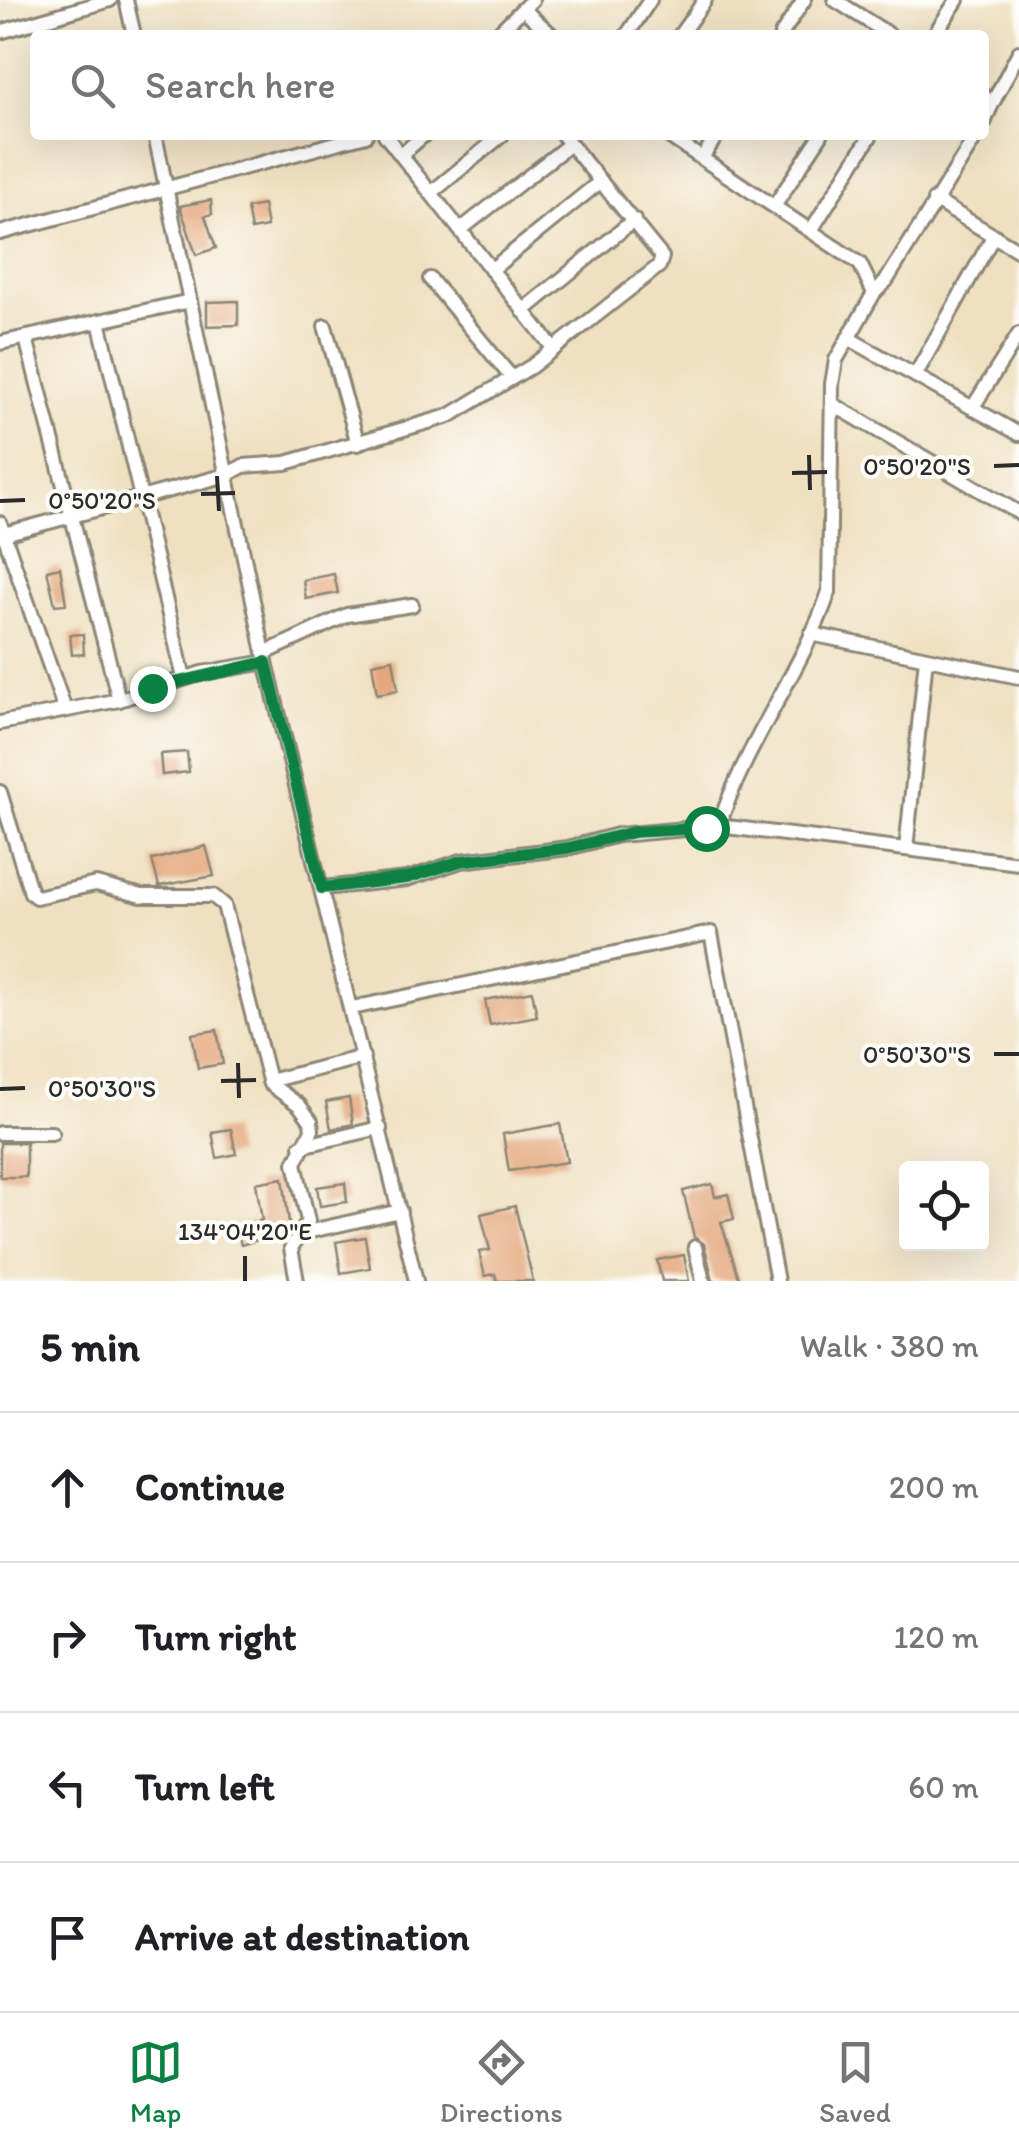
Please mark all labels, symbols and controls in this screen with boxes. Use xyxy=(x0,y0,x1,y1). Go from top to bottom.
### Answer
search box xyxy=(30,30,989,140)
icon: search xyxy=(65,58,120,113)
text: Search here xyxy=(145,62,336,108)
text: 0°50'20"S xyxy=(863,451,971,481)
text: 0°50'20"S xyxy=(48,485,156,515)
route end xyxy=(130,666,176,712)
route start xyxy=(684,806,730,852)
text: 0°50'30"S xyxy=(863,1039,971,1069)
text: 0°50'30"S xyxy=(48,1073,156,1103)
map controls xyxy=(899,1161,989,1251)
button: locate xyxy=(899,1161,989,1251)
text: 134°04'20"E xyxy=(178,1216,312,1246)
text: 5 min xyxy=(40,1321,140,1372)
text: Walk · 380 m xyxy=(800,1327,979,1365)
icon: ahead xyxy=(40,1460,95,1515)
text: Continue xyxy=(135,1464,285,1510)
text: 200 m xyxy=(889,1468,979,1506)
icon: right xyxy=(40,1610,95,1665)
text: Turn right xyxy=(135,1614,297,1660)
text: 120 m xyxy=(893,1618,979,1656)
icon: left xyxy=(40,1760,95,1815)
text: Turn left xyxy=(135,1764,275,1810)
text: 60 m xyxy=(908,1768,979,1806)
icon: arrive xyxy=(40,1910,95,1965)
text: Arrive at destination xyxy=(135,1914,470,1960)
tab: Map xyxy=(128,2035,183,2129)
tab: Directions xyxy=(440,2035,563,2129)
tab: Saved xyxy=(819,2035,891,2129)

